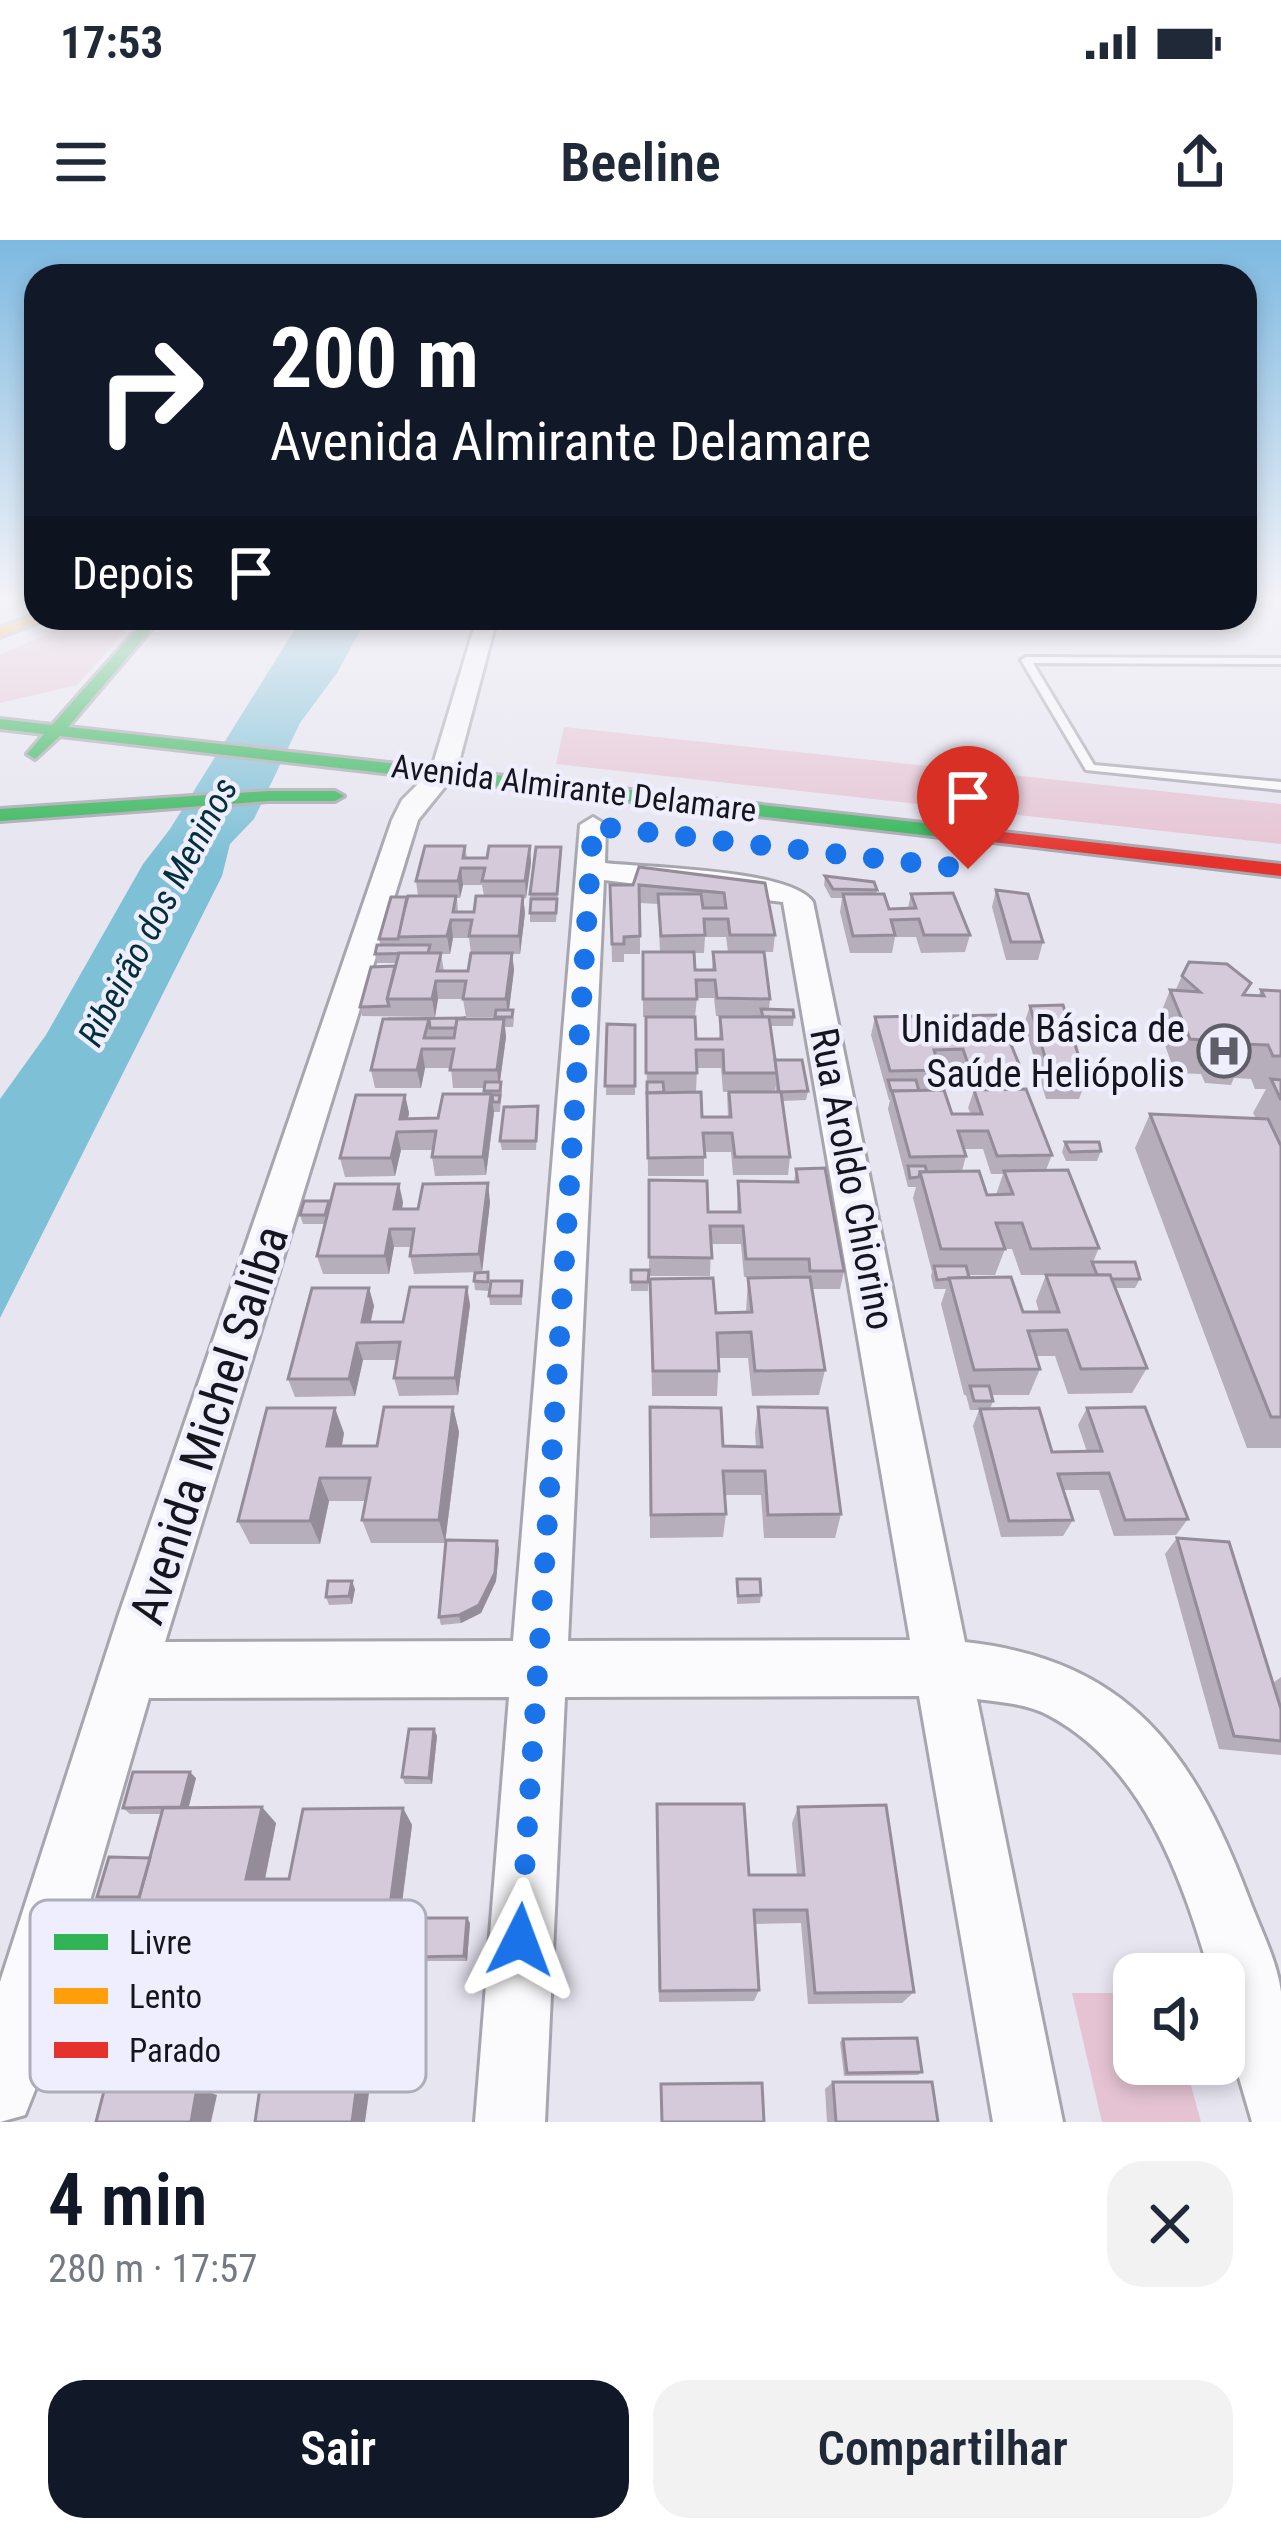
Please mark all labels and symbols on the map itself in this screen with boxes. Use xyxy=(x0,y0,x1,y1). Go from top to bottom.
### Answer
street label: Avenida Almirante Delamare xyxy=(389,746,759,830)
pin xyxy=(917,746,1019,869)
water label: Ribeirão dos Meninos xyxy=(70,771,246,1053)
place label: Unidade Básica de Saúde Heliópolis xyxy=(901,1006,1185,1097)
hospital icon: Unidade Básica de Saúde Heliópolis xyxy=(1196,1023,1252,1079)
street label: Rua Aroldo Chiorino xyxy=(800,1024,904,1334)
street label: Avenida Michel Saliba xyxy=(118,1219,300,1631)
position arrow xyxy=(457,1877,583,2003)
legend xyxy=(30,1900,426,2092)
text: Livre xyxy=(129,1923,192,1962)
text: Lento xyxy=(129,1977,202,2016)
text: Parado xyxy=(129,2031,221,2070)

